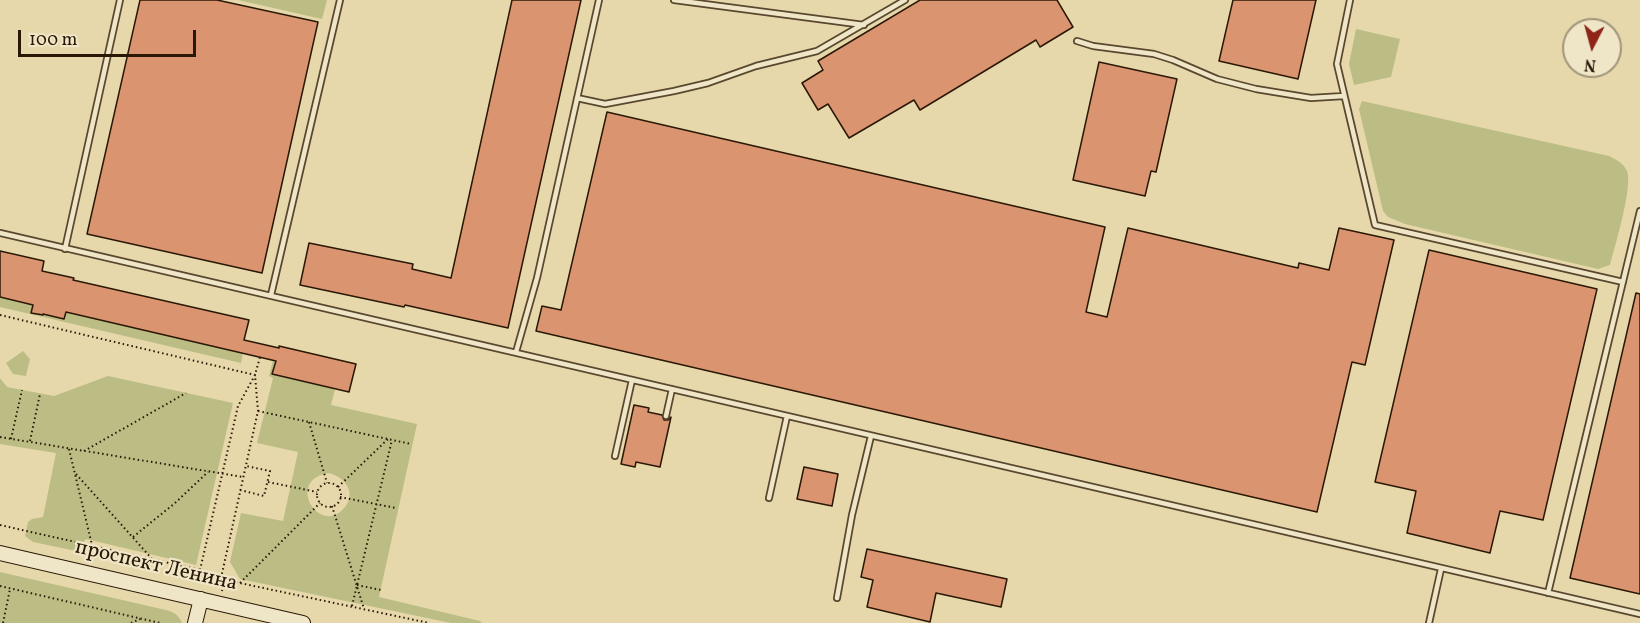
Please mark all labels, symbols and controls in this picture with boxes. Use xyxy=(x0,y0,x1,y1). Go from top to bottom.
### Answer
scale bar xyxy=(21,18,200,56)
north arrow xyxy=(1562,18,1622,78)
text: 100 m xyxy=(29,28,78,53)
text: N xyxy=(1583,52,1597,75)
street label: проспект Ленина xyxy=(72,536,240,598)

